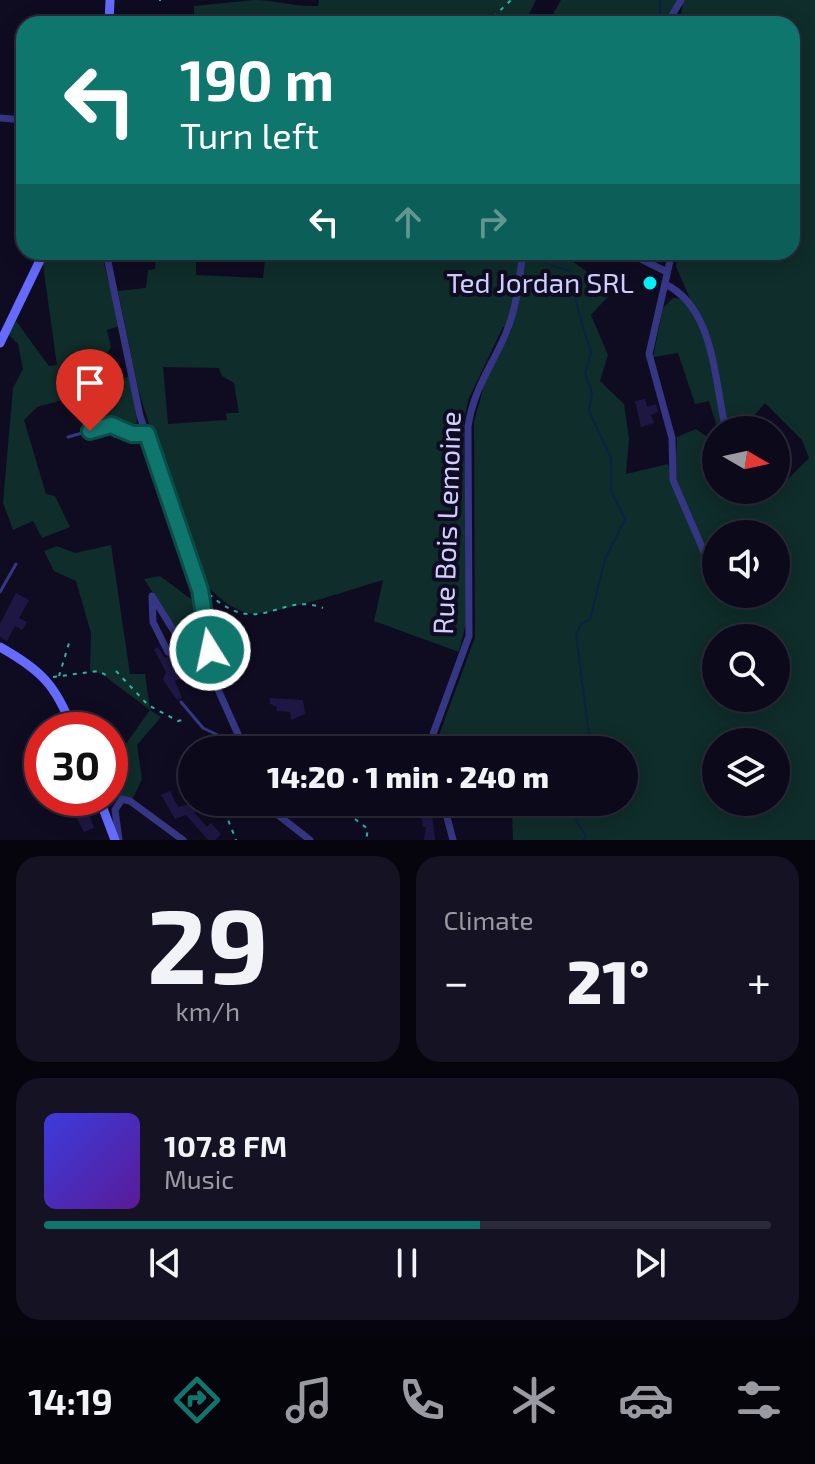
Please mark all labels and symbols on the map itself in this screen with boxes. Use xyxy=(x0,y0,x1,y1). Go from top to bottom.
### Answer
place label: Ted Jordan SRL xyxy=(446,265,634,299)
marker: Ted Jordan SRL xyxy=(641,274,659,292)
pin xyxy=(56,349,124,431)
street label: Rue Bois Lemoine xyxy=(425,411,467,635)
north arrow xyxy=(702,416,790,504)
position arrow xyxy=(168,608,252,692)
speed limit sign: 30 xyxy=(24,712,128,816)

